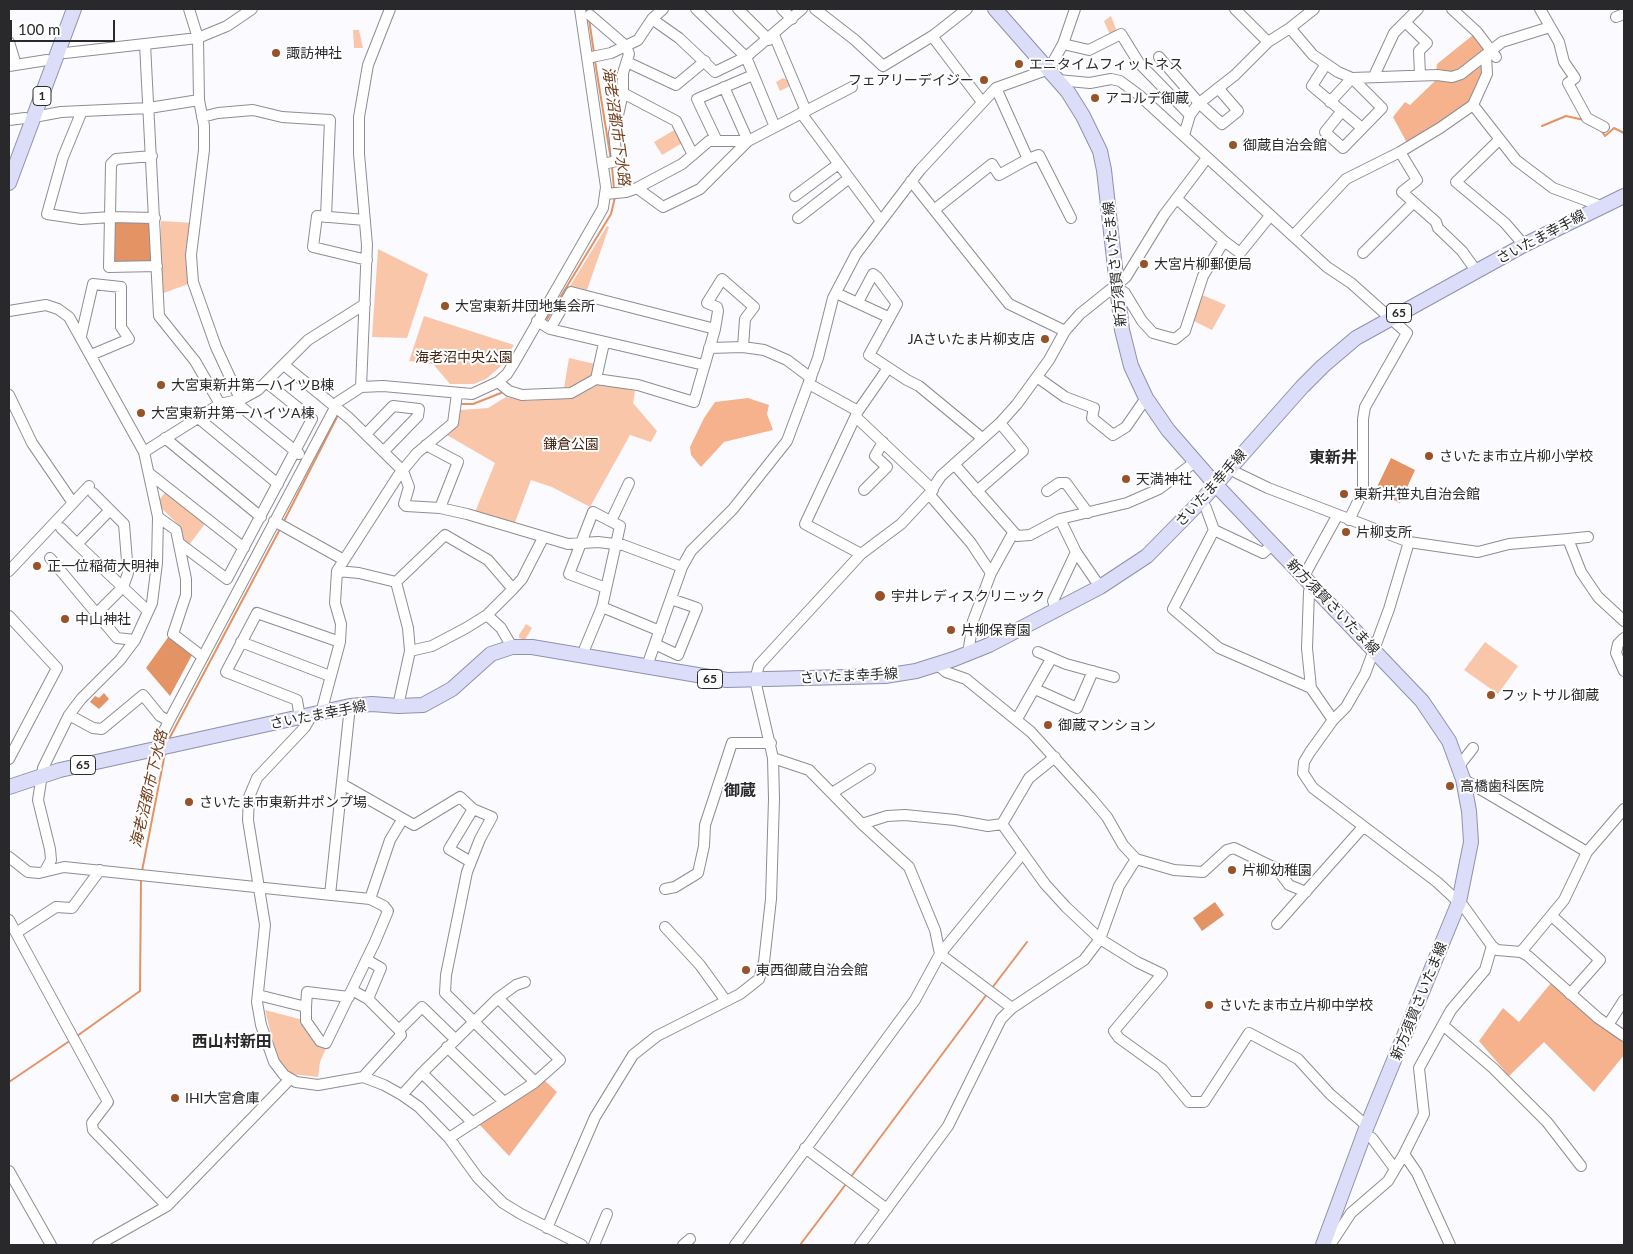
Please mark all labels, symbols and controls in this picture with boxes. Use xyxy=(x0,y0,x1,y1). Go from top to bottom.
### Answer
scale bar xyxy=(12,10,118,42)
text: 100 m xyxy=(18,20,60,38)
place label: 諏訪神社 xyxy=(286,45,342,61)
marker: 諏訪神社 xyxy=(270,47,282,59)
place label: エニタイムフィットネス xyxy=(1029,56,1183,72)
marker: エニタイムフィットネス xyxy=(1013,58,1025,70)
water label: 海老沼都市下水路 xyxy=(599,65,633,187)
place label: フェアリーデイジー xyxy=(848,72,974,88)
marker: フェアリーデイジー xyxy=(978,74,990,86)
road number: 1 xyxy=(33,86,51,105)
place label: アコルデ御蔵 xyxy=(1105,90,1189,106)
marker: アコルデ御蔵 xyxy=(1089,92,1101,104)
place label: 御蔵自治会館 xyxy=(1243,137,1327,153)
marker: 御蔵自治会館 xyxy=(1227,139,1239,151)
street label: 新方須賀さいたま線 xyxy=(1100,200,1130,328)
street label: さいたま幸手線 xyxy=(1494,207,1588,267)
place label: 大宮片柳郵便局 xyxy=(1154,256,1252,272)
marker: 大宮片柳郵便局 xyxy=(1138,258,1150,270)
place label: 大宮東新井団地集会所 xyxy=(455,298,595,314)
marker: 大宮東新井団地集会所 xyxy=(439,300,451,312)
road number: 65 xyxy=(1386,304,1412,322)
place label: JAさいたま片柳支店 xyxy=(908,331,1035,347)
marker: JAさいたま片柳支店 xyxy=(1039,333,1051,345)
park label: 海老沼中央公園 xyxy=(415,349,513,365)
place label: 大宮東新井第一ハイツB棟 xyxy=(171,377,334,393)
marker: 大宮東新井第一ハイツB棟 xyxy=(155,379,167,391)
place label: 大宮東新井第一ハイツA棟 xyxy=(151,405,314,421)
marker: 大宮東新井第一ハイツA棟 xyxy=(135,407,147,419)
park label: 鎌倉公園 xyxy=(543,436,599,452)
street label: さいたま幸手線 xyxy=(1172,446,1250,530)
district label: 東新井 xyxy=(1309,448,1357,468)
place label: さいたま市立片柳小学校 xyxy=(1439,448,1593,464)
marker: さいたま市立片柳小学校 xyxy=(1423,450,1435,462)
place label: 天満神社 xyxy=(1136,471,1192,487)
marker: 天満神社 xyxy=(1120,473,1132,485)
place label: 東新井笹丸自治会館 xyxy=(1354,486,1480,502)
marker: 東新井笹丸自治会館 xyxy=(1338,488,1350,500)
place label: 片柳支所 xyxy=(1356,524,1412,540)
marker: 片柳支所 xyxy=(1340,526,1352,538)
street label: 新方須賀さいたま線 xyxy=(1283,556,1383,658)
place label: 正一位稲荷大明神 xyxy=(47,558,159,574)
marker: 正一位稲荷大明神 xyxy=(31,560,43,572)
place label: 宇井レディスクリニック xyxy=(891,588,1045,604)
marker: 宇井レディスクリニック xyxy=(873,589,887,603)
place label: 中山神社 xyxy=(75,611,131,627)
marker: 中山神社 xyxy=(59,613,71,625)
place label: 片柳保育園 xyxy=(961,622,1031,638)
marker: 片柳保育園 xyxy=(945,624,957,636)
street label: さいたま幸手線 xyxy=(800,665,898,687)
road number: 65 xyxy=(698,670,722,689)
place label: フットサル御蔵 xyxy=(1501,687,1599,703)
marker: フットサル御蔵 xyxy=(1485,689,1497,701)
street label: さいたま幸手線 xyxy=(268,697,368,733)
place label: 御蔵マンション xyxy=(1058,717,1156,733)
marker: 御蔵マンション xyxy=(1042,719,1054,731)
water label: 海老沼都市下水路 xyxy=(127,729,171,849)
road number: 65 xyxy=(70,756,96,774)
place label: 高橋歯科医院 xyxy=(1460,778,1544,794)
marker: 高橋歯科医院 xyxy=(1444,780,1456,792)
district label: 御蔵 xyxy=(724,781,756,801)
place label: さいたま市東新井ポンプ場 xyxy=(199,794,367,810)
marker: さいたま市東新井ポンプ場 xyxy=(183,796,195,808)
place label: 片柳幼稚園 xyxy=(1242,862,1312,878)
marker: 片柳幼稚園 xyxy=(1226,864,1238,876)
street label: 新方須賀さいたま線 xyxy=(1388,939,1450,1063)
place label: 東西御蔵自治会館 xyxy=(756,962,868,978)
marker: 東西御蔵自治会館 xyxy=(740,964,752,976)
place label: さいたま市立片柳中学校 xyxy=(1219,997,1373,1013)
marker: さいたま市立片柳中学校 xyxy=(1203,999,1215,1011)
district label: 西山村新田 xyxy=(192,1032,272,1052)
place label: IHI大宮倉庫 xyxy=(185,1090,260,1106)
marker: IHI大宮倉庫 xyxy=(169,1092,181,1104)

